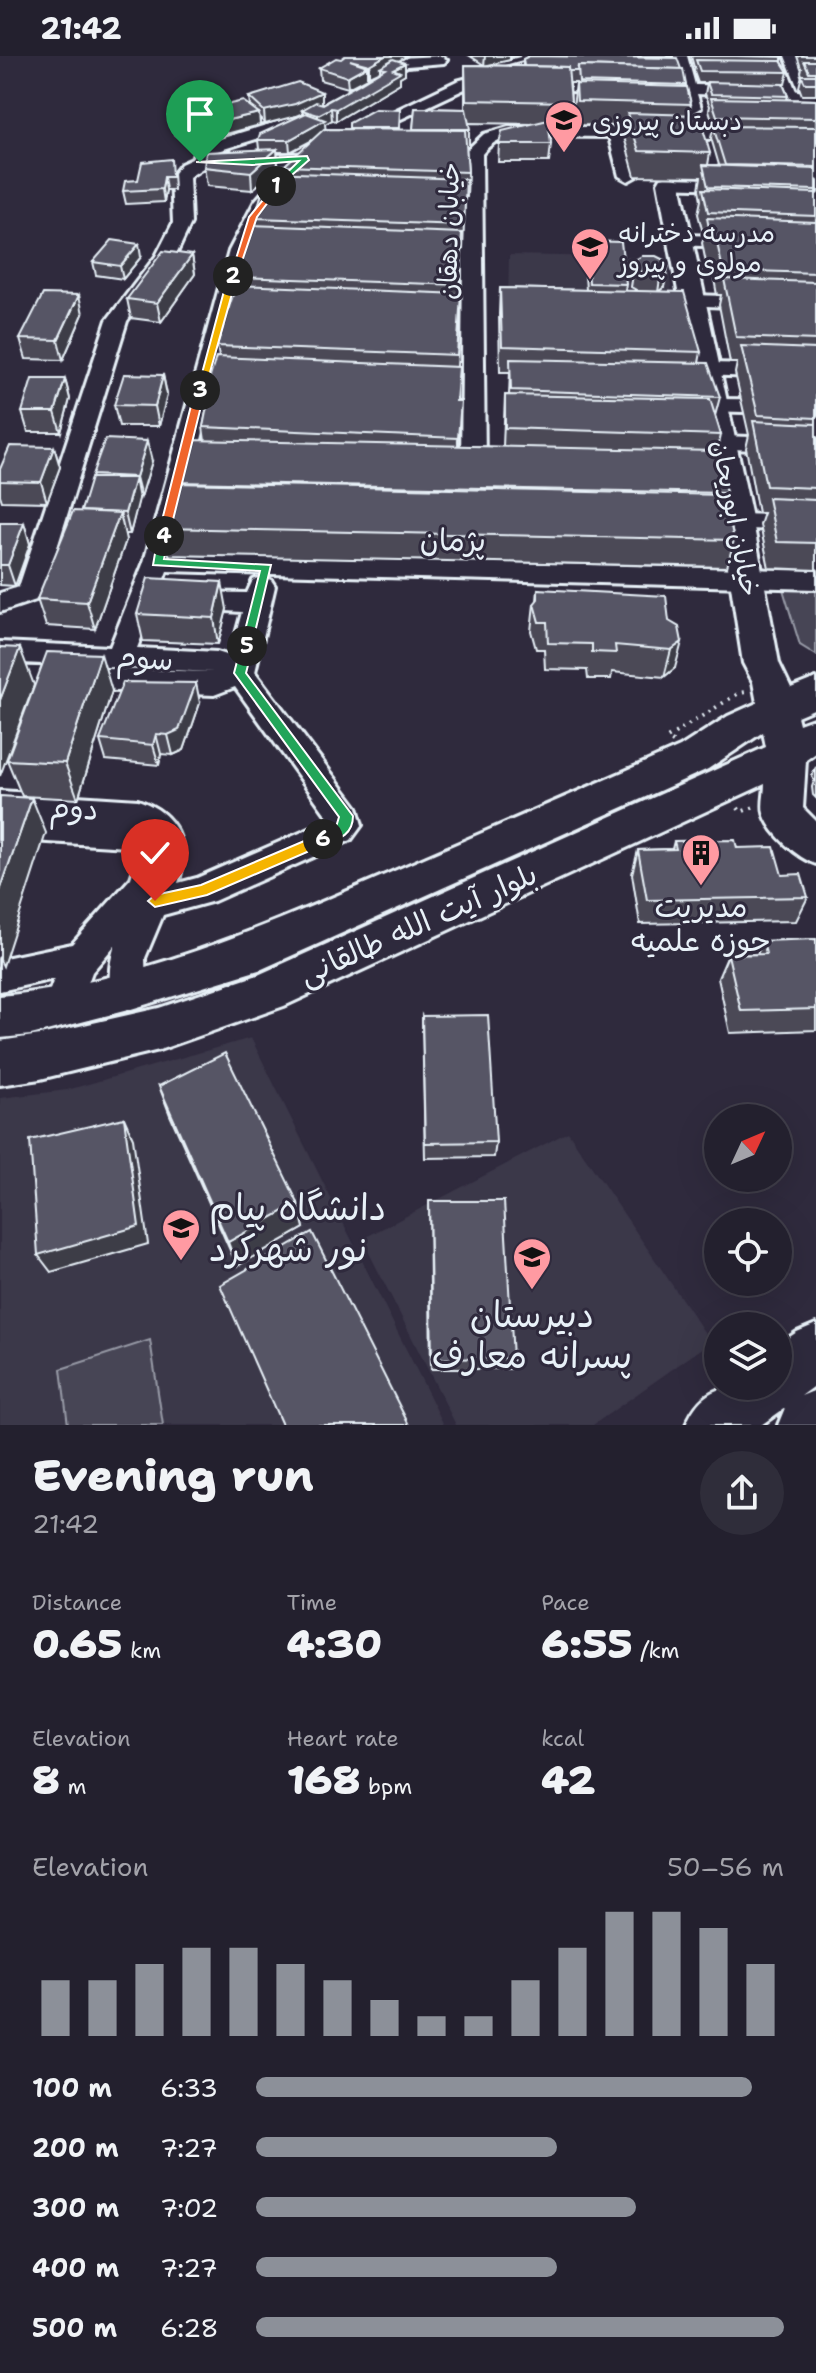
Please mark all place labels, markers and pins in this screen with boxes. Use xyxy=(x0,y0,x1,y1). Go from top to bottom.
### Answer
pin xyxy=(166,80,234,162)
school or university icon: دبستان پیروزی xyxy=(543,99,585,154)
place label: دبستان پیروزی xyxy=(592,103,742,138)
pin: 1 xyxy=(256,166,296,206)
place label: مدرسه دخترانه مولوی و پیروز xyxy=(616,215,775,280)
school or university icon: مدرسه دخترانه مولوی و پیروز xyxy=(569,226,611,281)
pin: 2 xyxy=(213,256,253,296)
pin: 3 xyxy=(180,370,220,410)
pin: 4 xyxy=(144,516,184,556)
pin: 5 xyxy=(227,626,267,666)
pin xyxy=(121,819,189,901)
pin: 6 xyxy=(303,819,343,859)
building icon: مدیریت حوزه علمیه xyxy=(680,832,722,887)
place label: مدیریت حوزه علمیه xyxy=(631,886,771,961)
place label: دانشگاه پیام نور شهرکرد xyxy=(209,1183,386,1273)
school or university icon: دانشگاه پیام نور شهرکرد xyxy=(160,1207,202,1262)
school or university icon: دبیرستان پسرانه معارف xyxy=(511,1236,553,1291)
place label: دبیرستان پسرانه معارف xyxy=(432,1290,632,1380)

